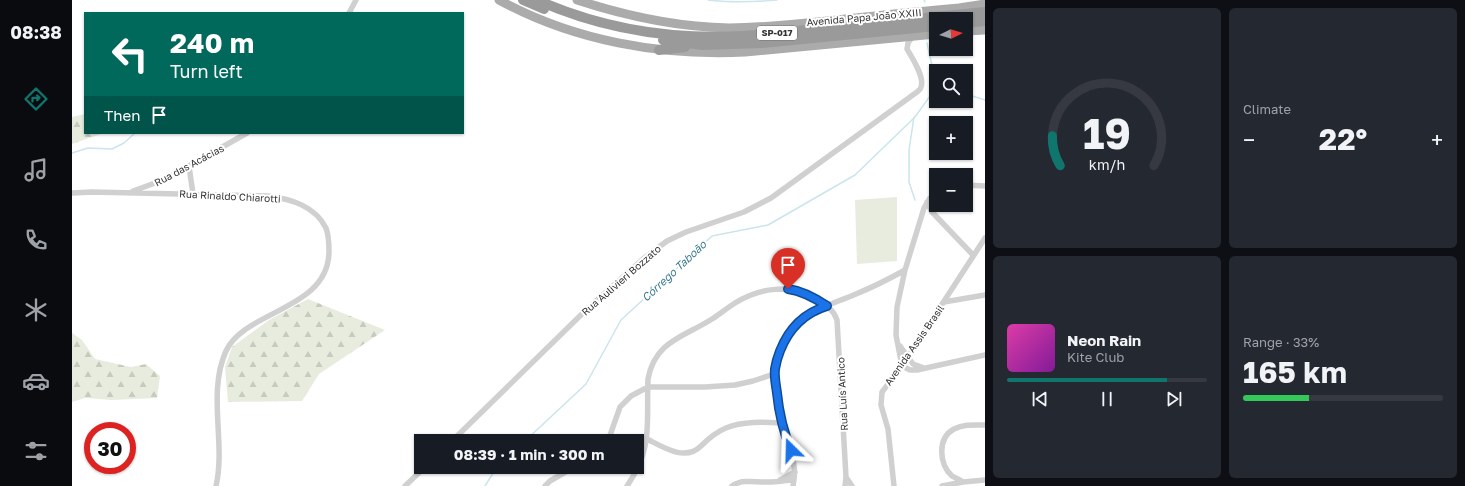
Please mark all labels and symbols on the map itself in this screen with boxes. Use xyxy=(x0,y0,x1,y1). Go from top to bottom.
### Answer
street label: Avenida Papa João XXIII xyxy=(806,6,922,28)
north arrow xyxy=(929,12,973,56)
road number: SP-017 xyxy=(757,26,797,40)
street label: Rua das Acácias xyxy=(152,142,226,188)
street label: Rua Rinaldo Chiarotti xyxy=(179,187,281,205)
water label: Córrego Taboão xyxy=(639,237,710,305)
street label: Rua Aulivieri Bozzato xyxy=(579,242,663,318)
pin xyxy=(771,248,805,289)
street label: Avenida Assis Brasil xyxy=(882,302,946,388)
street label: Rua Luís Antico xyxy=(834,357,850,431)
speed limit sign: 30 xyxy=(84,422,136,474)
position arrow xyxy=(770,429,812,471)

